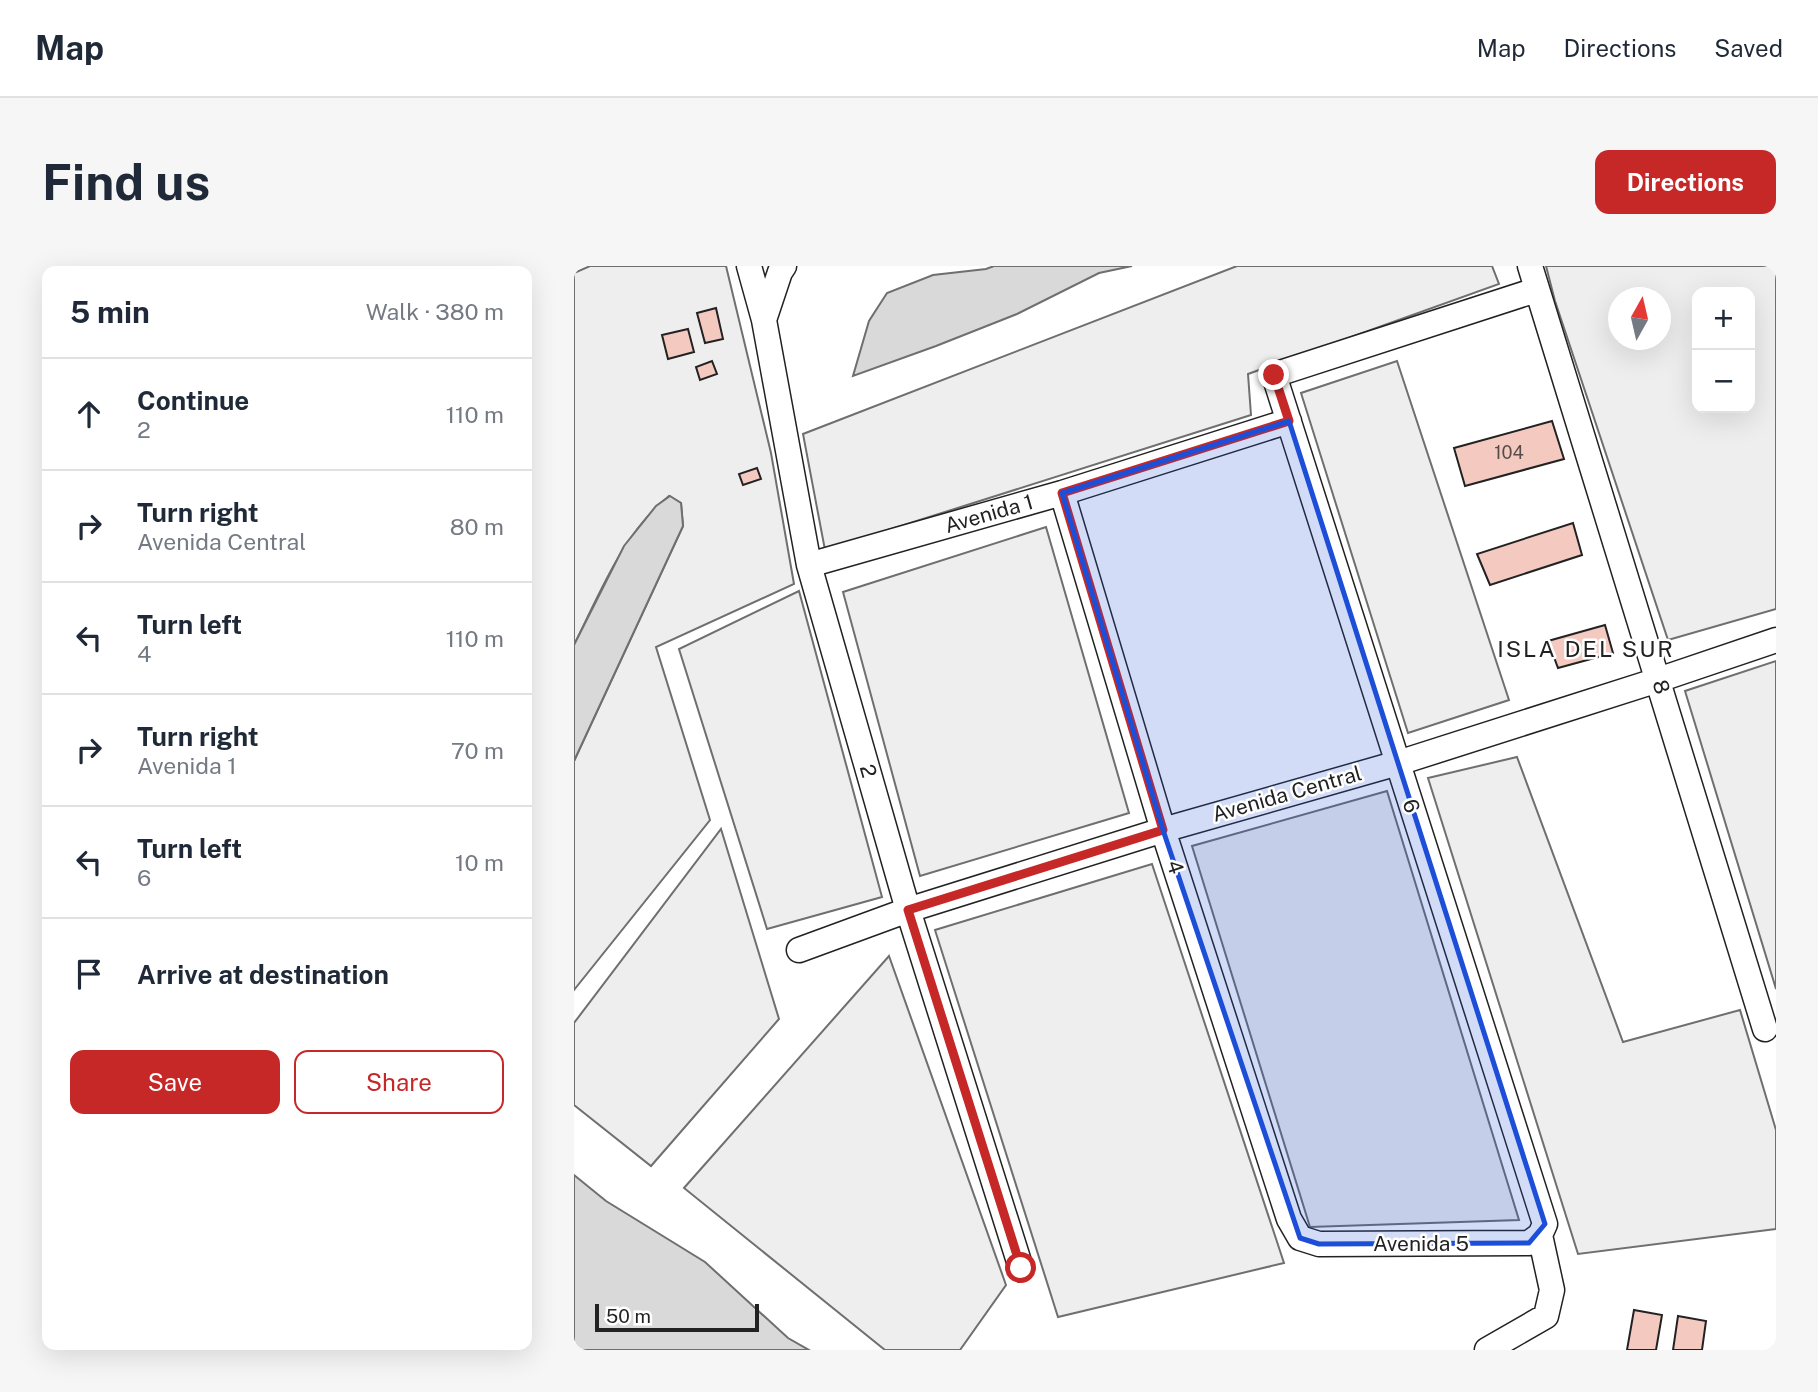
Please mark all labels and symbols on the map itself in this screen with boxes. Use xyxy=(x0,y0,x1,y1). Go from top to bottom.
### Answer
north arrow xyxy=(1608,287,1671,350)
route end xyxy=(1258,359,1289,390)
house number: 104 xyxy=(1494,442,1524,463)
street label: Avenida 1 xyxy=(942,489,1036,538)
district label: ISLA DEL SUR xyxy=(1497,635,1675,662)
street label: 8 xyxy=(1648,677,1675,697)
street label: Avenida Central xyxy=(1209,760,1365,827)
street label: 2 xyxy=(855,761,882,780)
street label: 6 xyxy=(1398,796,1425,816)
street label: 4 xyxy=(1162,857,1189,877)
street label: Avenida 5 xyxy=(1373,1231,1469,1256)
route start xyxy=(1005,1252,1036,1283)
scale bar xyxy=(595,1301,760,1333)

